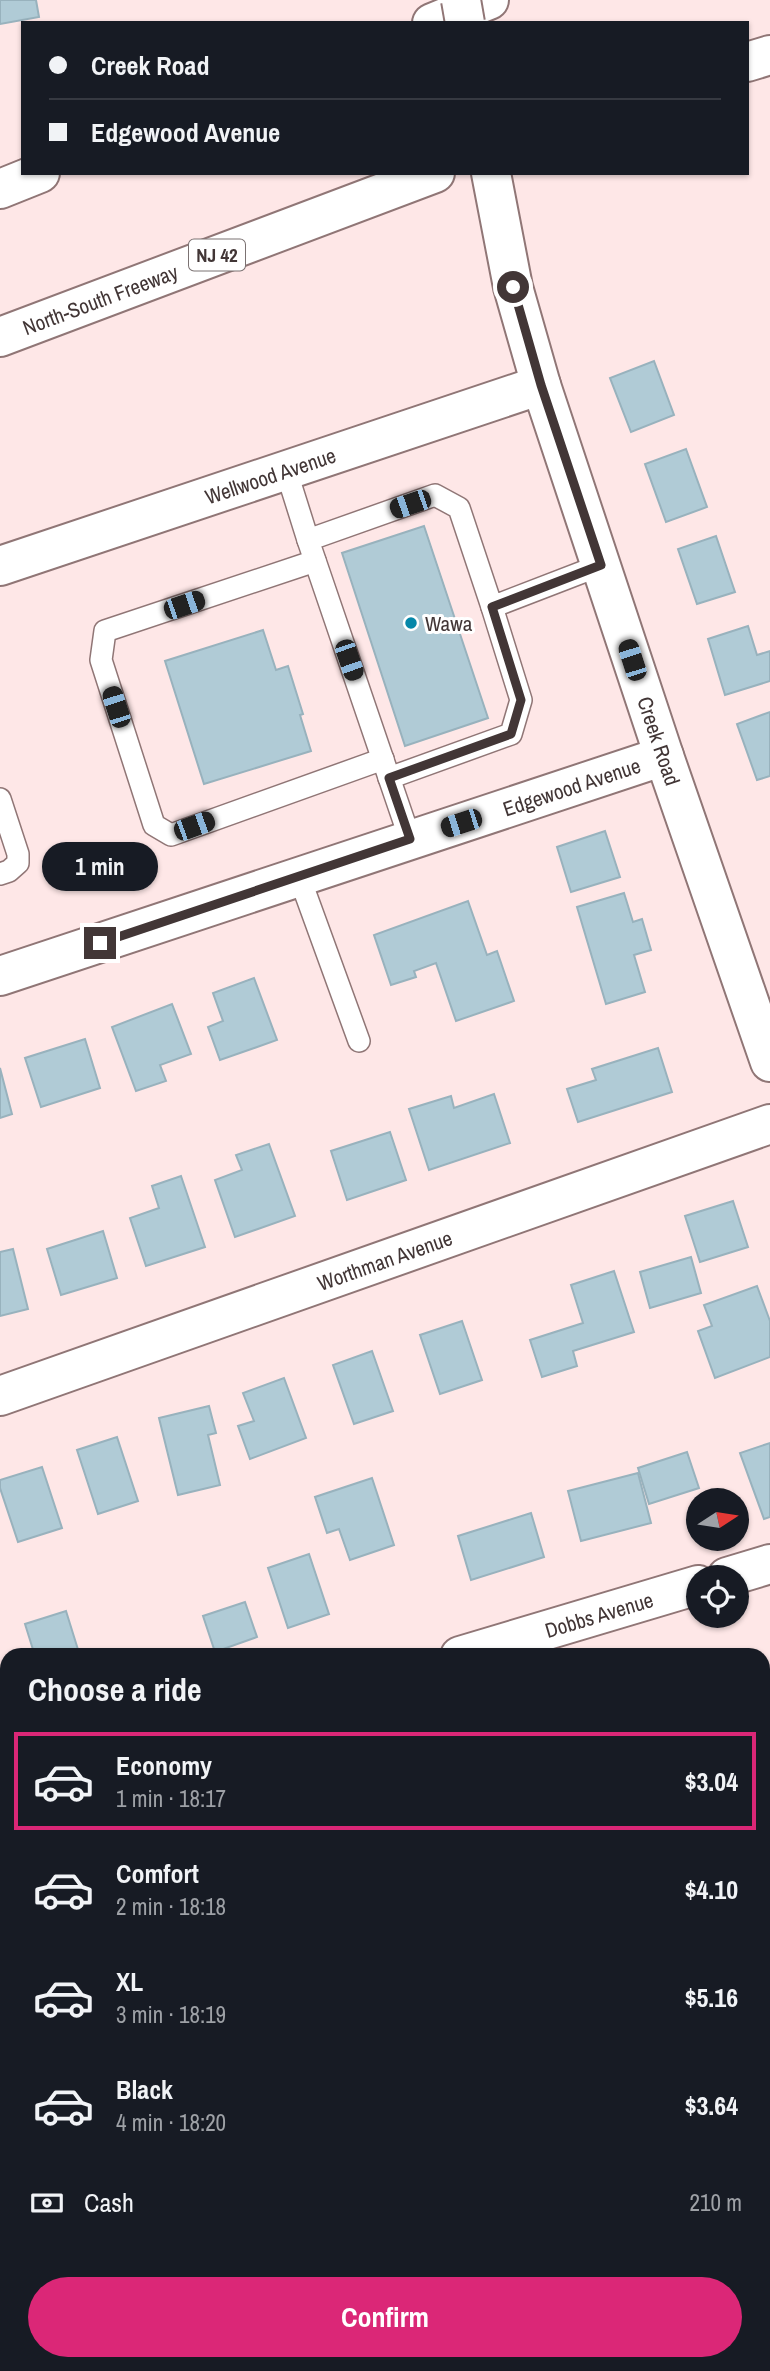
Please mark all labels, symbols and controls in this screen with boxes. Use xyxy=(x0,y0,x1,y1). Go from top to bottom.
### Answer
text: Creek Road xyxy=(91,48,209,83)
text: Edgewood Avenue xyxy=(91,115,280,150)
road number: NJ 42 xyxy=(189,240,245,270)
street label: North-South Freeway xyxy=(18,257,182,342)
route start xyxy=(497,271,529,303)
street label: Wellwood Avenue xyxy=(201,440,340,511)
car xyxy=(387,487,434,521)
car xyxy=(161,588,208,622)
place label: Wawa xyxy=(425,609,473,638)
marker: Wawa xyxy=(403,615,419,631)
car xyxy=(333,637,366,683)
car xyxy=(616,637,649,683)
car xyxy=(100,684,133,730)
street label: Creek Road xyxy=(631,693,688,789)
street label: Edgewood Avenue xyxy=(499,750,644,823)
car xyxy=(438,807,485,839)
car xyxy=(171,809,218,843)
callout: 1 min xyxy=(42,842,158,890)
text: 1 min xyxy=(75,851,125,882)
route end xyxy=(84,927,116,959)
street label: Worthman Avenue xyxy=(313,1223,456,1297)
north arrow xyxy=(686,1488,749,1550)
map controls xyxy=(686,1488,749,1628)
button: locate xyxy=(686,1565,749,1628)
street label: Dobbs Avenue xyxy=(541,1585,657,1644)
text: Choose a ride xyxy=(28,1668,202,1711)
text: Economy xyxy=(116,1748,212,1783)
icon: car xyxy=(32,1750,95,1813)
text: $3.04 xyxy=(685,1764,738,1799)
text: 1 min · 18:17 xyxy=(116,1783,226,1814)
text: Comfort xyxy=(116,1856,199,1891)
icon: car xyxy=(32,1858,95,1921)
text: $4.10 xyxy=(685,1872,738,1907)
text: 2 min · 18:18 xyxy=(116,1891,226,1922)
text: XL xyxy=(116,1964,143,1999)
icon: car xyxy=(32,1966,95,2029)
text: $5.16 xyxy=(685,1980,738,2015)
text: 3 min · 18:19 xyxy=(116,1999,226,2030)
text: Black xyxy=(116,2072,173,2107)
icon: car xyxy=(32,2074,95,2137)
text: $3.64 xyxy=(685,2088,738,2123)
text: 4 min · 18:20 xyxy=(116,2107,226,2138)
icon: cash xyxy=(28,2184,66,2222)
text: Cash xyxy=(84,2185,134,2220)
text: 210 m xyxy=(690,2187,742,2218)
button: Confirm xyxy=(28,2277,742,2357)

